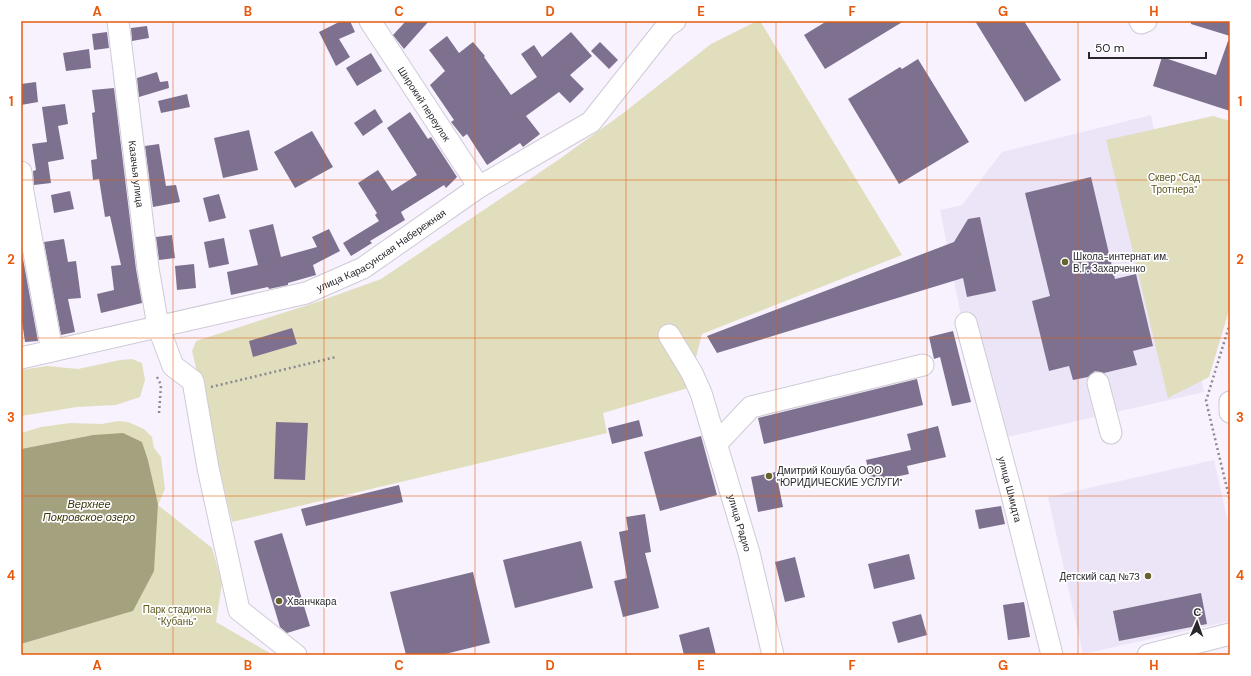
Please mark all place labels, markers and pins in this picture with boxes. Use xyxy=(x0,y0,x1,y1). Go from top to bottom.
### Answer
place label: Школа-интернат им. В.Г. Захарченко xyxy=(1073,250,1168,275)
marker: Школа-интернат им. В.Г. Захарченко xyxy=(1060,257,1070,267)
place label: Дмитрий Кошуба ООО "ЮРИДИЧЕСКИЕ УСЛУГИ" xyxy=(777,464,902,489)
marker: Дмитрий Кошуба ООО "ЮРИДИЧЕСКИЕ УСЛУГИ" xyxy=(764,471,774,481)
place label: Детский сад №73 xyxy=(1060,570,1140,583)
marker: Детский сад №73 xyxy=(1143,571,1153,581)
place label: Хванчкара xyxy=(287,595,337,608)
marker: Хванчкара xyxy=(274,596,284,606)

